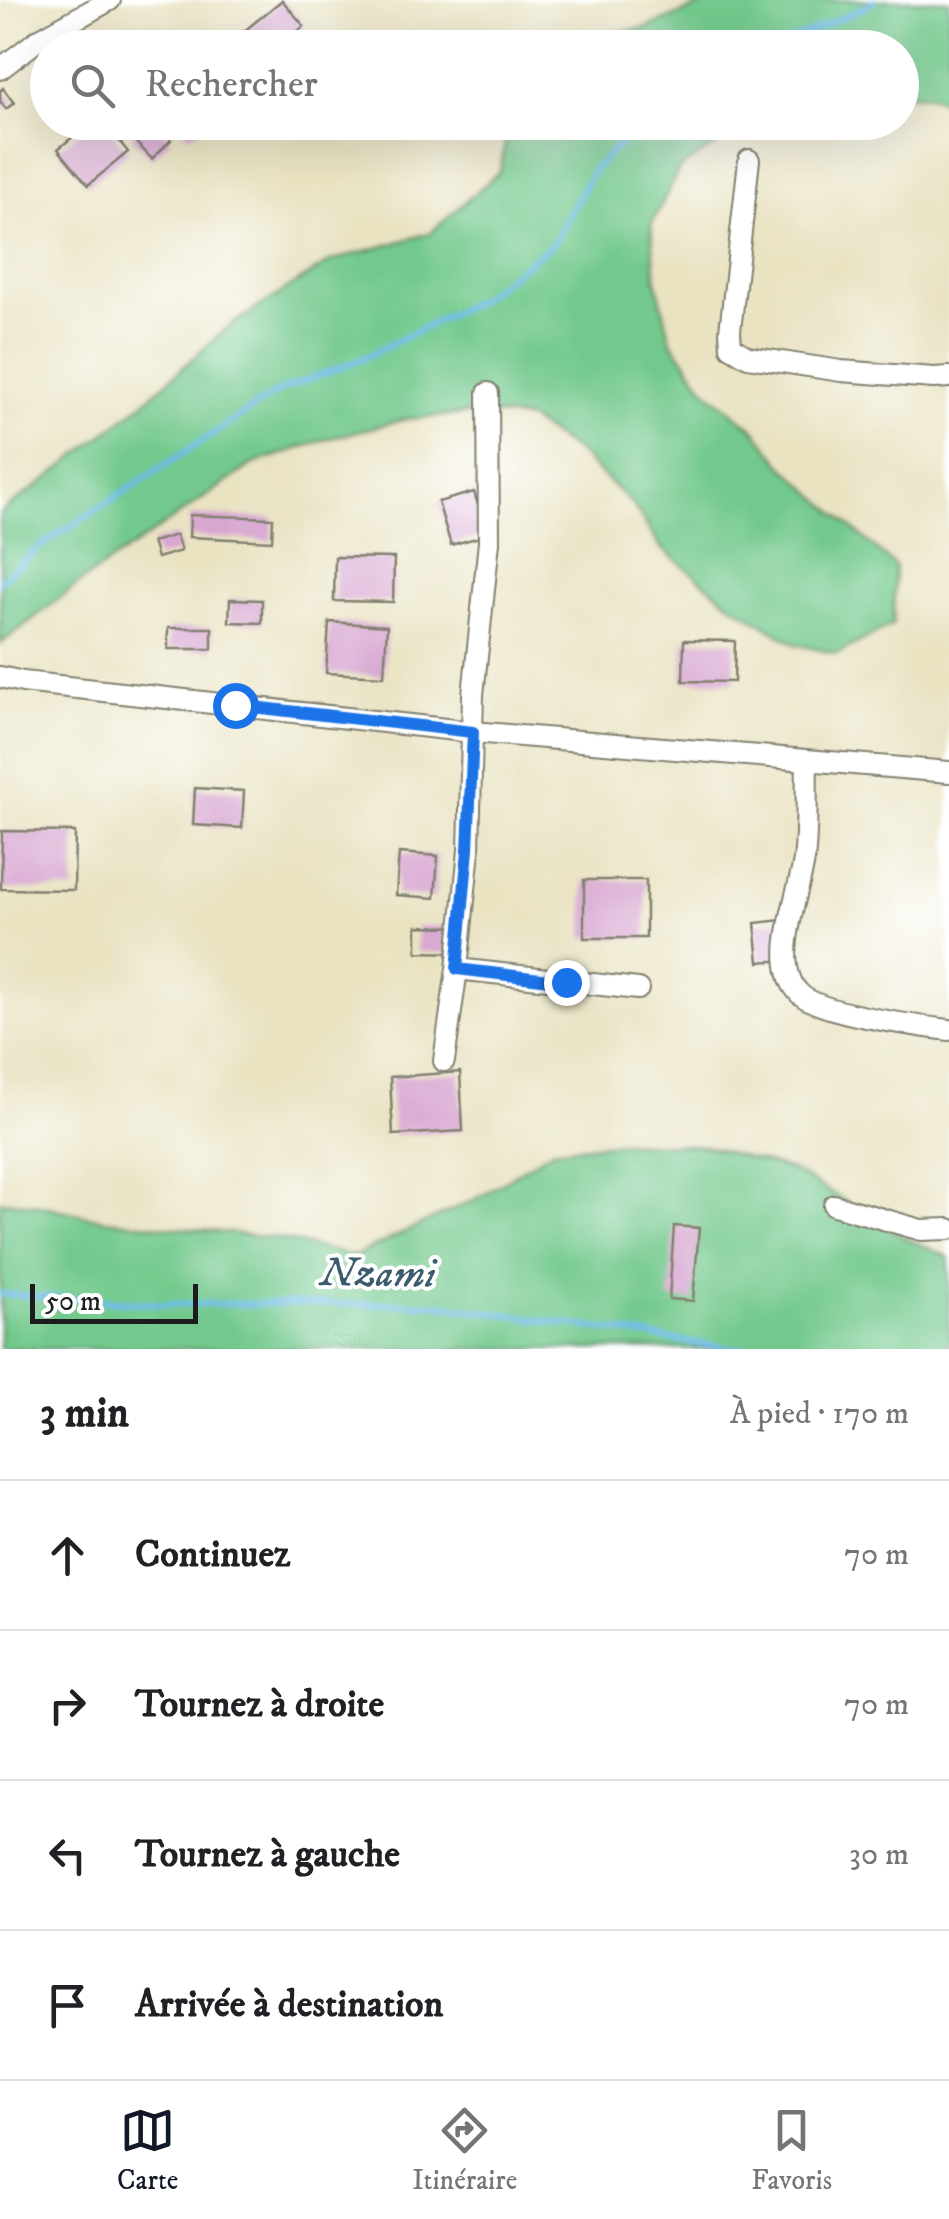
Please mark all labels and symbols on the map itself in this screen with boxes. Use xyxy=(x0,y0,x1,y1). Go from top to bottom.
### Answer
route start xyxy=(213,683,259,729)
route end xyxy=(544,960,590,1006)
water label: Nzami xyxy=(318,1249,438,1301)
scale bar xyxy=(30,1279,198,1324)

